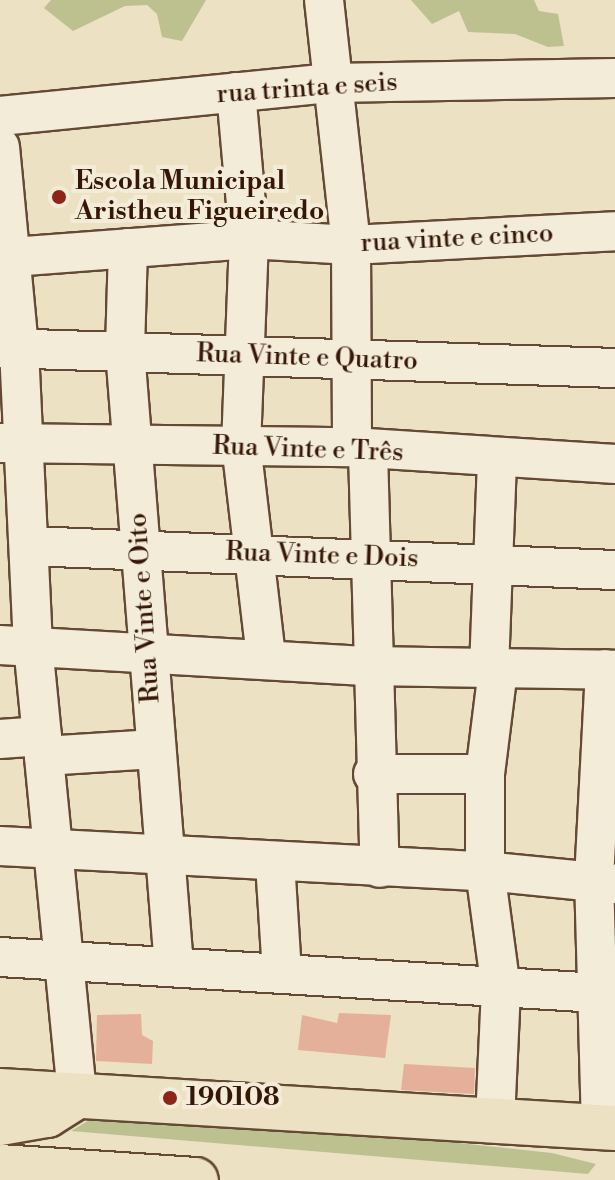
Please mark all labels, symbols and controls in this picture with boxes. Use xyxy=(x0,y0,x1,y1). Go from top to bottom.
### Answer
street label: rua trinta e seis xyxy=(215,67,399,111)
place label: Escola Municipal Aristheu Figueiredo xyxy=(75,166,324,228)
marker: Escola Municipal Aristheu Figueiredo xyxy=(50,188,68,206)
street label: rua vinte e cinco xyxy=(360,218,554,260)
street label: Rua Vinte e Quatro xyxy=(196,339,418,377)
street label: Rua Vinte e Três xyxy=(212,431,404,469)
street label: Rua Vinte e Oito xyxy=(123,512,167,704)
street label: Rua Vinte e Dois xyxy=(225,537,419,575)
place label: 190108 xyxy=(186,1082,280,1114)
marker: 190108 xyxy=(161,1089,179,1107)

